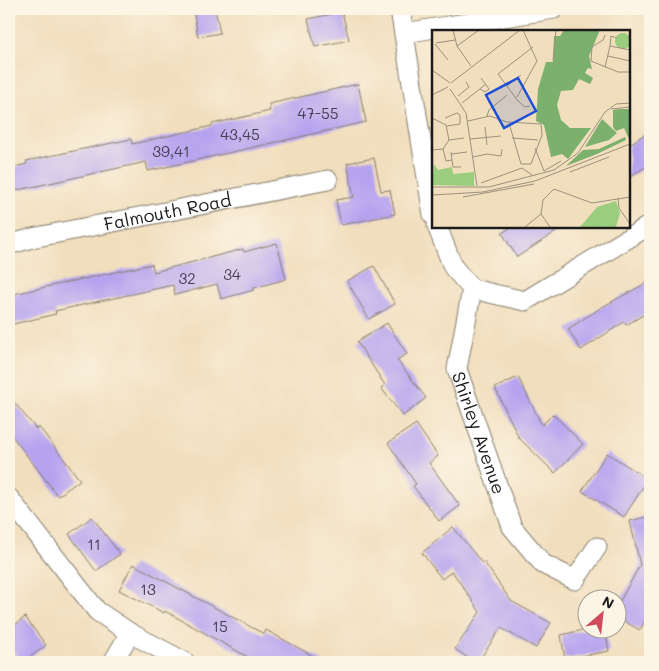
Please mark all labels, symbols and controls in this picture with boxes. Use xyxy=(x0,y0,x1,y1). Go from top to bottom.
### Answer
inset map xyxy=(432,30,629,228)
house number: 47-55 xyxy=(298,103,338,123)
house number: 43,45 xyxy=(220,124,260,144)
house number: 39,41 xyxy=(152,141,190,161)
street label: Falmouth Road xyxy=(102,187,233,236)
house number: 34 xyxy=(223,264,241,284)
house number: 32 xyxy=(178,268,196,288)
street label: Shirley Avenue xyxy=(447,368,512,497)
house number: 11 xyxy=(87,534,101,554)
house number: 13 xyxy=(140,579,156,599)
north arrow xyxy=(576,588,626,638)
text: N xyxy=(599,591,617,613)
house number: 15 xyxy=(212,616,228,636)

